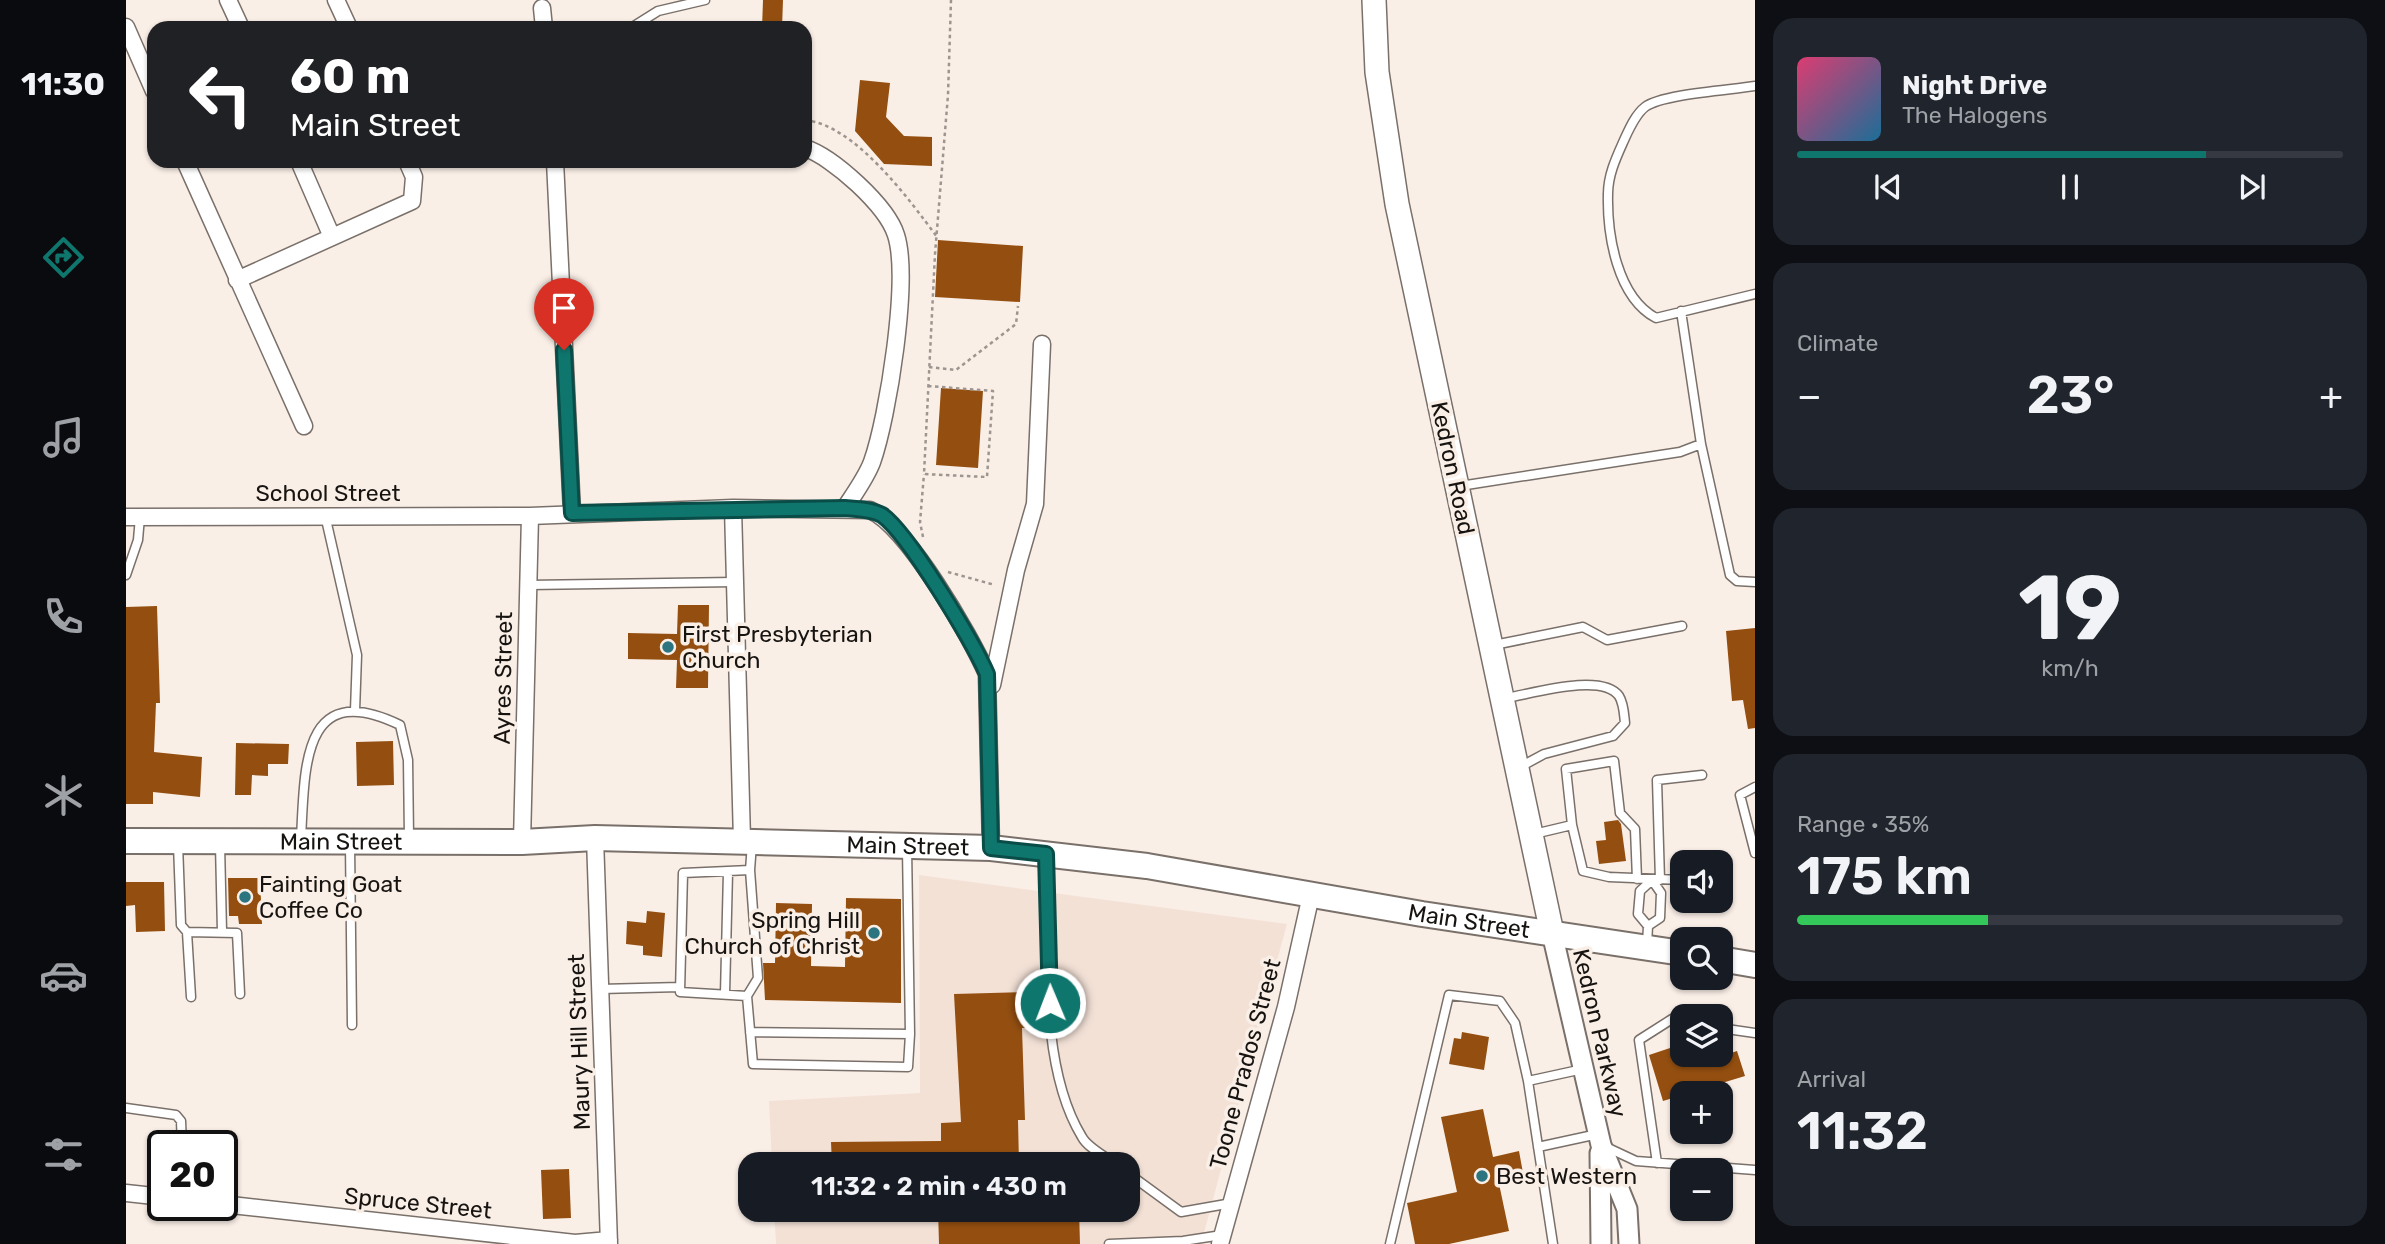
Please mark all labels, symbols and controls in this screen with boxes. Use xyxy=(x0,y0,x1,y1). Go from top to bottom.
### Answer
text: 60 m xyxy=(290,47,411,105)
icon: left xyxy=(175,49,266,140)
text: 11:30 xyxy=(21,65,105,103)
text: Night Drive xyxy=(1902,70,2047,101)
text: The Halogens xyxy=(1902,101,2048,129)
text: Main Street xyxy=(290,106,461,144)
icon: previous xyxy=(1869,168,1907,206)
icon: pause xyxy=(2051,168,2089,206)
icon: next xyxy=(2233,168,2271,206)
icon: directions xyxy=(39,233,88,282)
pin xyxy=(534,278,594,350)
icon: arrive xyxy=(545,289,583,327)
text: Climate xyxy=(1797,329,1878,357)
text: 23° xyxy=(2027,364,2114,426)
text: − xyxy=(1797,373,1822,419)
text: + xyxy=(2319,373,2343,419)
street label: Kedron Road xyxy=(1425,399,1481,537)
icon: music xyxy=(39,413,88,462)
street label: School Street xyxy=(255,479,401,507)
text: 19 xyxy=(2018,554,2122,662)
icon: phone xyxy=(39,592,88,641)
street label: Ayres Street xyxy=(488,611,518,745)
place label: First Presbyterian Church xyxy=(682,620,873,674)
marker: First Presbyterian Church xyxy=(660,639,676,655)
text: km/h xyxy=(2041,654,2099,682)
icon: climate xyxy=(39,771,88,820)
text: Range · 35% xyxy=(1797,810,1929,838)
street label: Main Street xyxy=(280,827,402,856)
street label: Main Street xyxy=(846,830,969,861)
text: 175 km xyxy=(1797,845,1972,907)
map controls xyxy=(1670,850,1733,1221)
button: sound xyxy=(1670,850,1733,913)
place label: Fainting Goat Coffee Co xyxy=(259,870,402,924)
marker: Fainting Goat Coffee Co xyxy=(237,889,253,905)
street label: Main Street xyxy=(1406,898,1532,944)
place label: Spring Hill Church of Christ xyxy=(685,906,860,960)
marker: Spring Hill Church of Christ xyxy=(866,925,882,941)
button: search xyxy=(1670,927,1733,990)
street label: Kedron Parkway xyxy=(1567,946,1633,1120)
icon: car xyxy=(39,951,88,1000)
street label: Maury Hill Street xyxy=(562,953,596,1131)
street label: Toone Prados Street xyxy=(1203,956,1287,1172)
position arrow xyxy=(1013,966,1087,1040)
button: layers xyxy=(1670,1004,1733,1067)
text: Arrival xyxy=(1797,1065,1866,1093)
button: + xyxy=(1670,1081,1733,1144)
text: 11:32 xyxy=(1797,1100,1928,1162)
icon: filters xyxy=(39,1130,88,1179)
speed limit sign: 20 xyxy=(147,1130,238,1221)
button: − xyxy=(1670,1158,1733,1221)
place label: Best Western xyxy=(1496,1162,1637,1190)
marker: Best Western xyxy=(1474,1168,1490,1184)
text: 11:32 · 2 min · 430 m xyxy=(811,1171,1067,1202)
street label: Spruce Street xyxy=(343,1181,493,1225)

